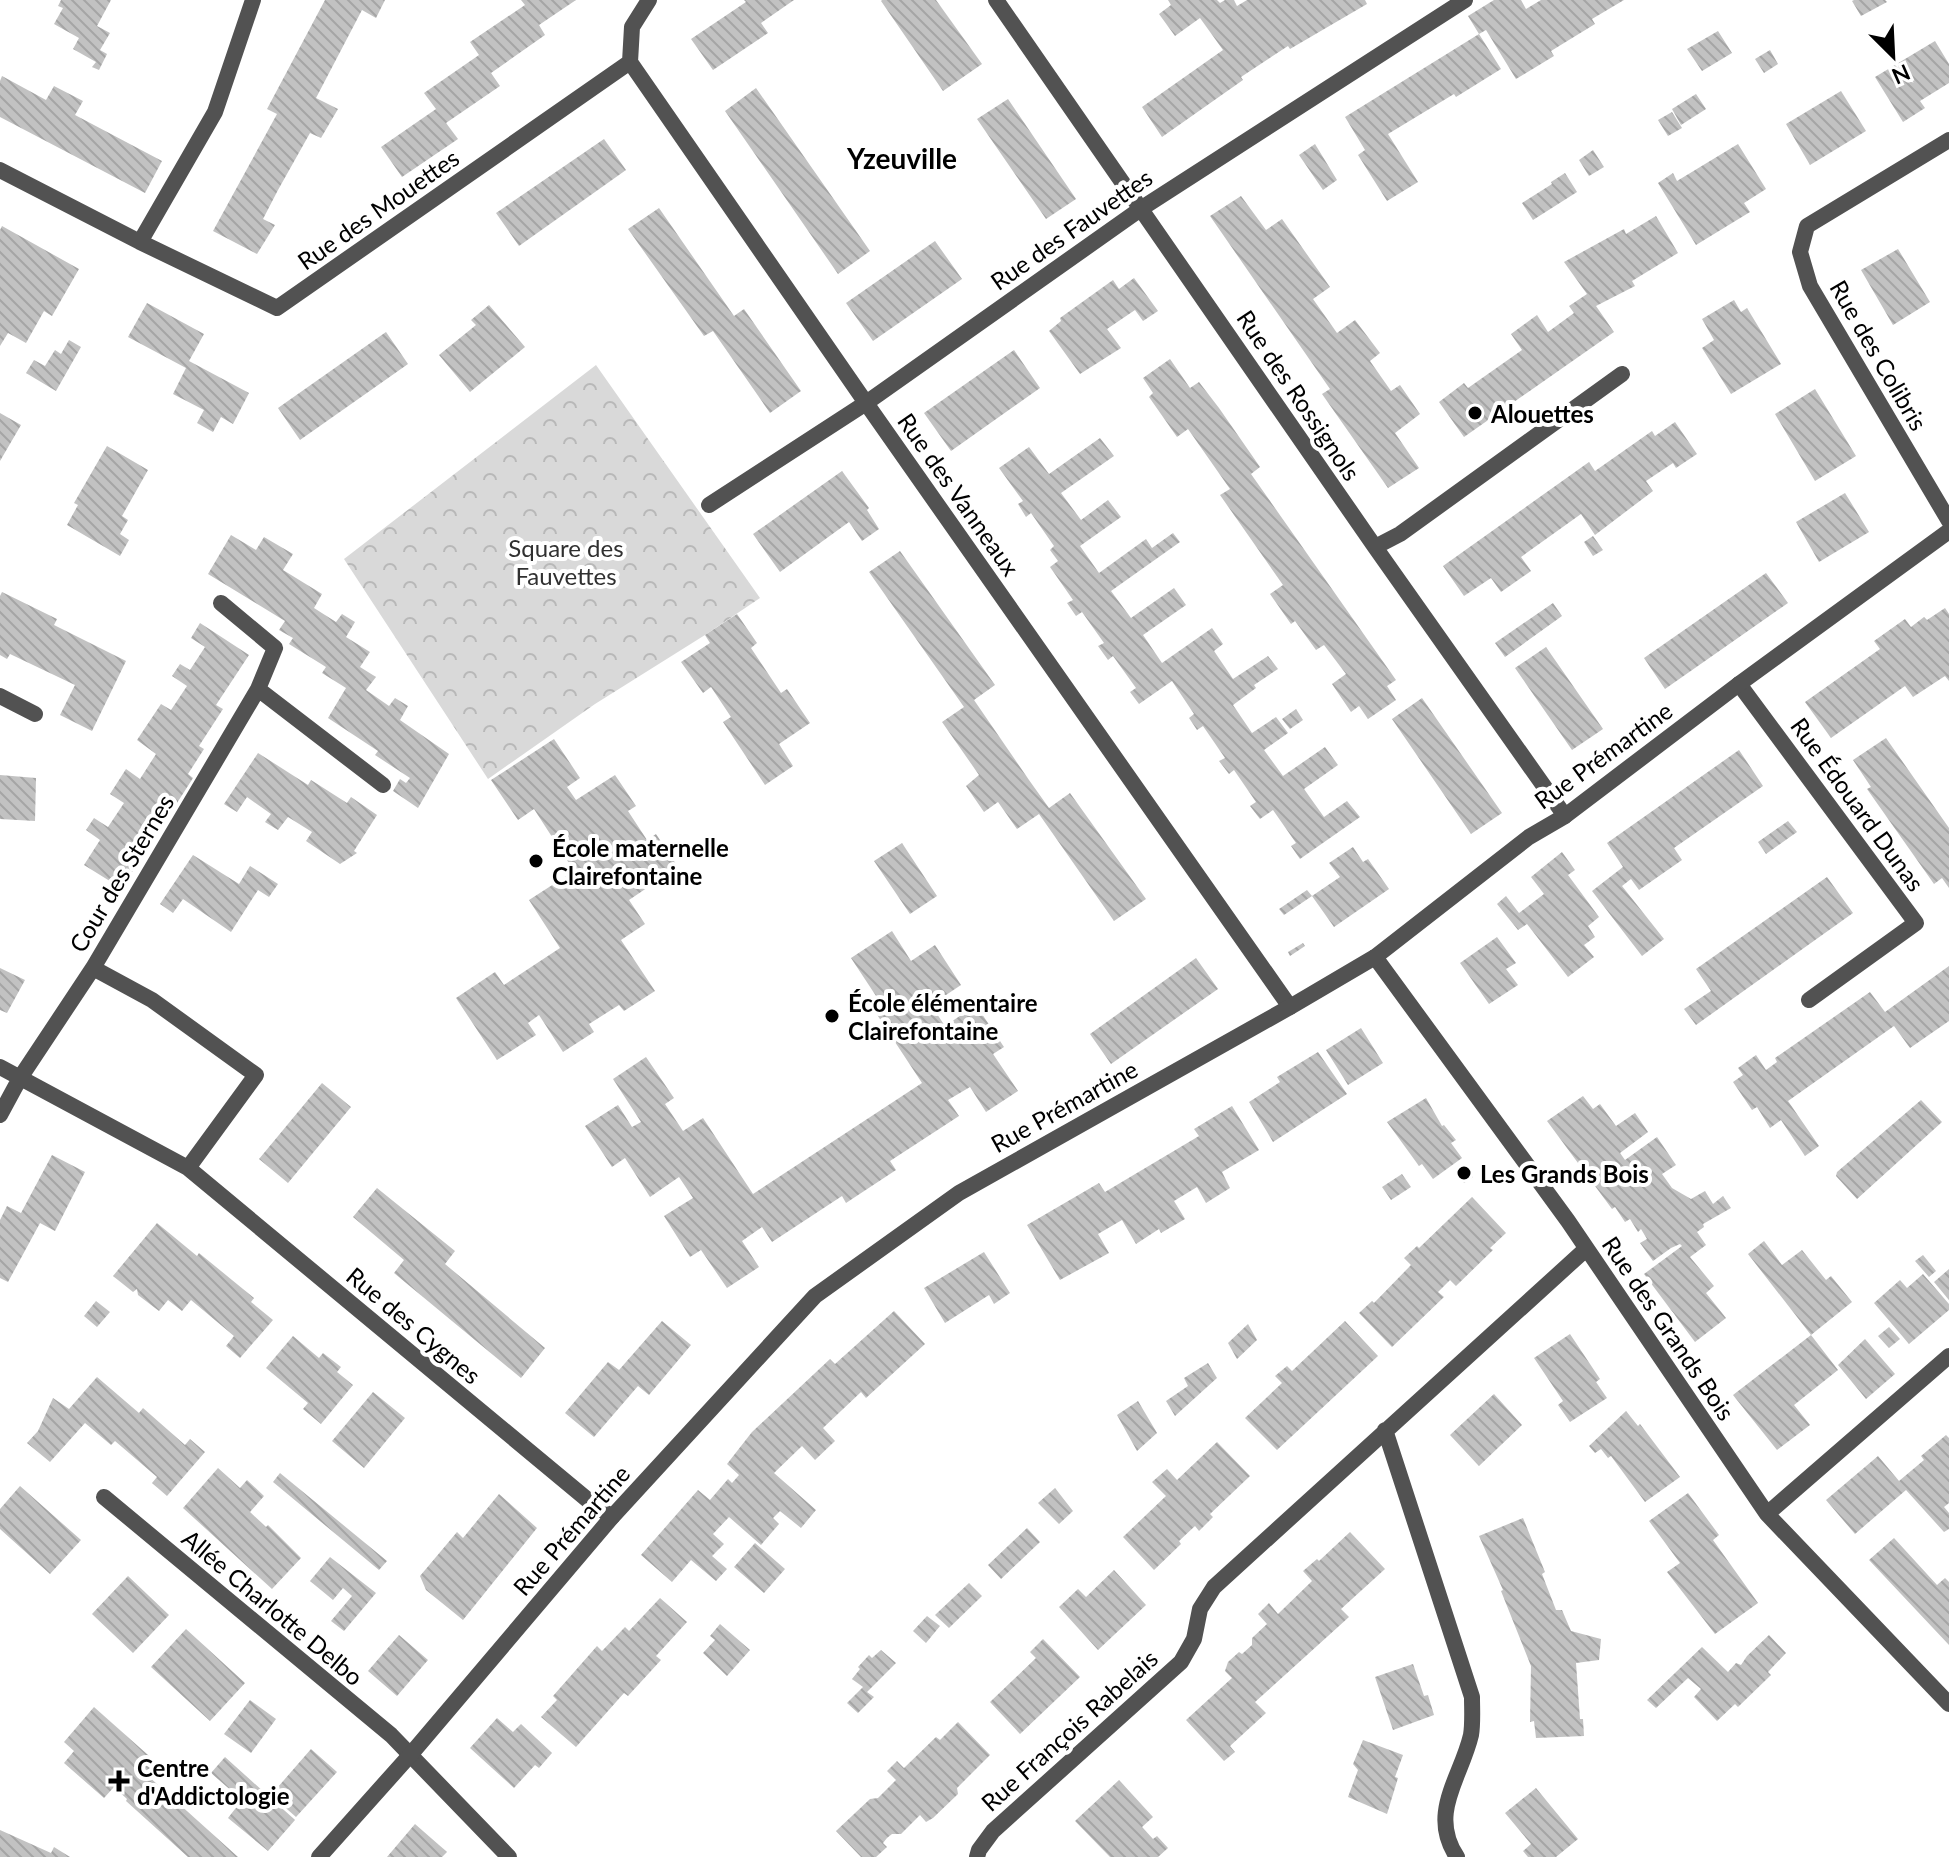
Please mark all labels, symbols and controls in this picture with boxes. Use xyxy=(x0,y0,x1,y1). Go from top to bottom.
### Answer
north arrow xyxy=(1853,16,1933,96)
text: N xyxy=(1888,59,1915,91)
district label: Yzeuville xyxy=(846,141,957,175)
street label: Rue des Mouettes xyxy=(292,143,464,275)
street label: Rue des Fauvettes xyxy=(985,162,1157,296)
street label: Rue des Colibris xyxy=(1824,275,1934,435)
street label: Rue des Rossignols xyxy=(1231,304,1367,486)
place label: Alouettes xyxy=(1490,399,1594,428)
marker: Alouettes xyxy=(1466,404,1484,422)
street label: Rue des Vanneaux xyxy=(892,407,1026,581)
park label: Square des Fauvettes xyxy=(508,533,624,590)
street label: Rue Prémartine xyxy=(1529,695,1677,815)
street label: Rue Édouard Dunas xyxy=(1785,712,1931,896)
street label: Cour des Sternes xyxy=(63,789,179,957)
place label: École maternelle Clairefontaine xyxy=(552,833,729,890)
marker: École maternelle Clairefontaine xyxy=(527,852,545,870)
place label: École élémentaire Clairefontaine xyxy=(848,988,1038,1045)
marker: École élémentaire Clairefontaine xyxy=(823,1007,841,1025)
street label: Rue Prémartine xyxy=(986,1054,1142,1158)
place label: Les Grands Bois xyxy=(1480,1159,1649,1188)
marker: Les Grands Bois xyxy=(1455,1164,1473,1182)
street label: Rue des Grands Bois xyxy=(1597,1230,1741,1426)
street label: Rue des Cygnes xyxy=(341,1261,487,1389)
street label: Rue Prémartine xyxy=(507,1459,635,1601)
street label: Allée Charlotte Delbo xyxy=(177,1523,369,1691)
street label: Rue François Rabelais xyxy=(975,1643,1163,1817)
place label: Centre d'Addictologie xyxy=(137,1753,290,1810)
marker: Centre d'Addictologie xyxy=(108,1770,130,1792)

